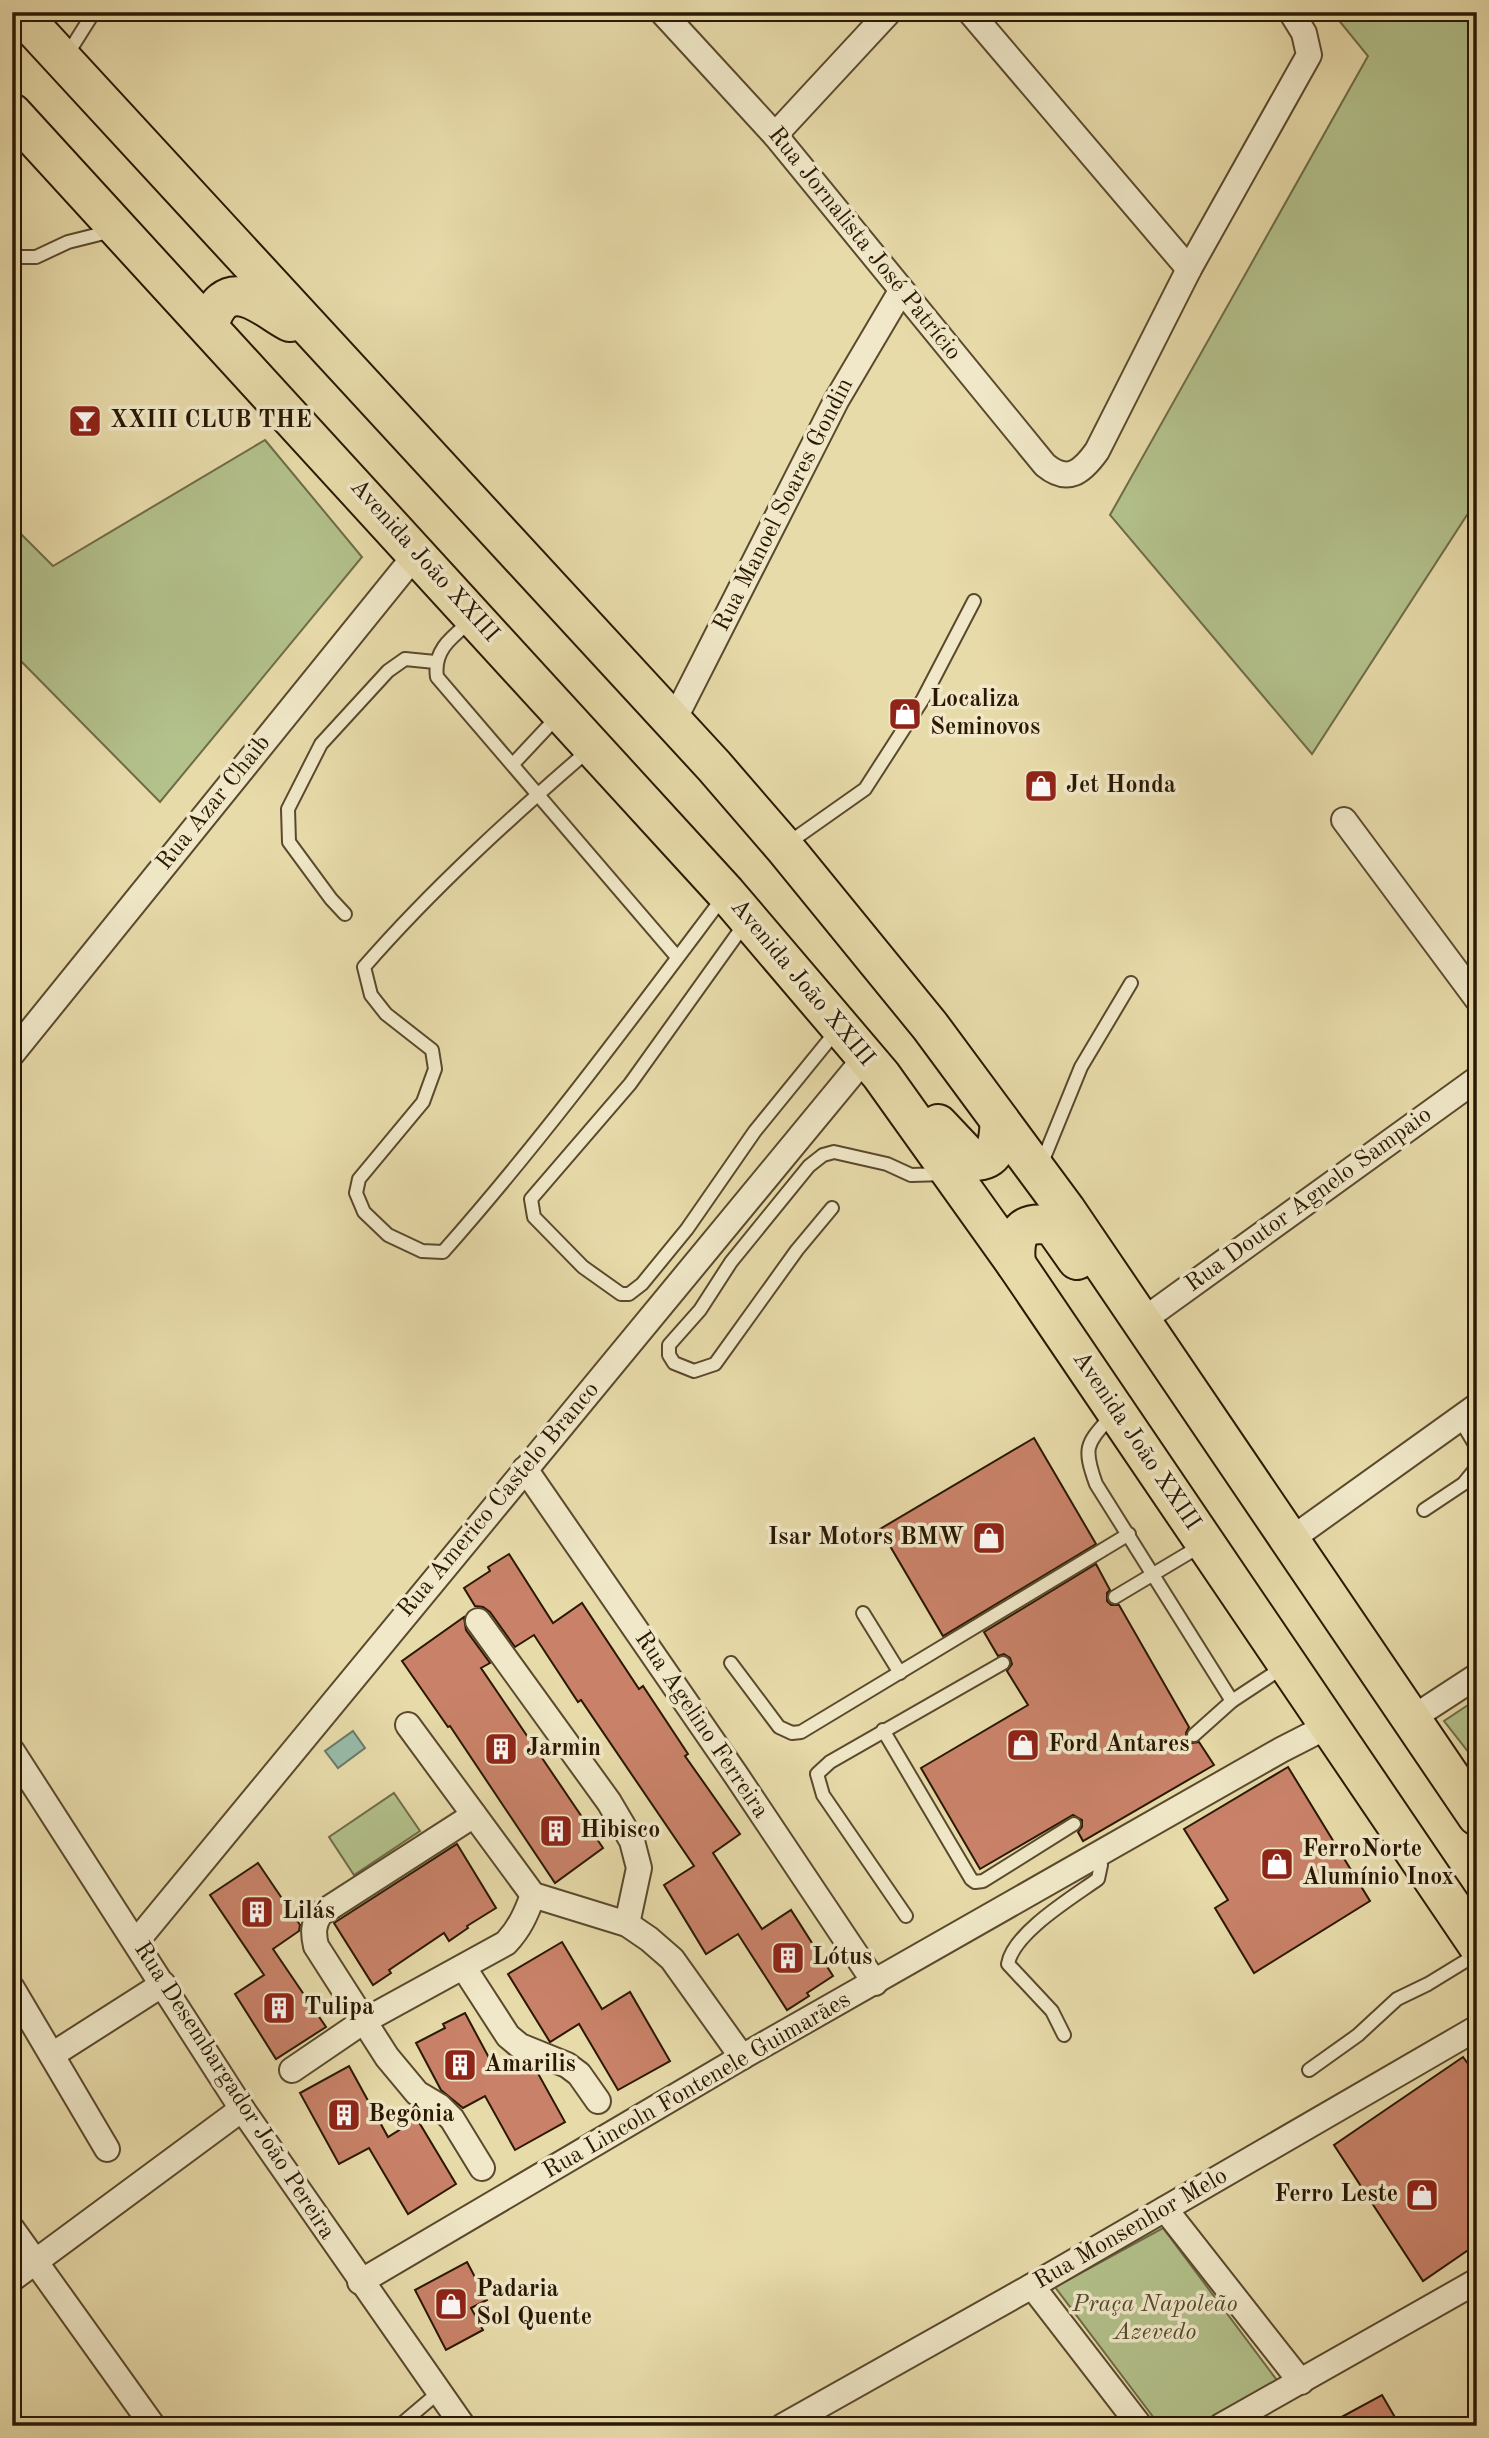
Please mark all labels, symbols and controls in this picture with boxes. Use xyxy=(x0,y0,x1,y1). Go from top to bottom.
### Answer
street label: Rua Jornalista José Patrício xyxy=(763,123,965,365)
street label: Rua Manoel Soares Gondin xyxy=(710,375,858,635)
bar icon: XXIII CLUB THE xyxy=(66,402,104,440)
place label: XXIII CLUB THE xyxy=(110,409,312,433)
street label: Avenida João XXIII xyxy=(345,475,503,647)
place label: Localiza Seminovos xyxy=(930,688,1040,740)
shop icon: Localiza Seminovos xyxy=(886,695,924,733)
street label: Rua Azar Chaib xyxy=(153,731,275,875)
shop icon: Jet Honda xyxy=(1022,767,1060,805)
place label: Jet Honda xyxy=(1066,774,1176,798)
street label: Avenida João XXIII xyxy=(725,895,879,1071)
street label: Rua Doutor Agnelo Sampaio xyxy=(1182,1103,1436,1297)
street label: Avenida João XXIII xyxy=(1067,1347,1205,1535)
street label: Rua Americo Castelo Branco xyxy=(394,1378,604,1622)
shop icon: Isar Motors BMW xyxy=(970,1519,1008,1557)
place label: Isar Motors BMW xyxy=(768,1526,964,1550)
street label: Rua Agelino Ferreira xyxy=(630,1627,773,1823)
shop icon: Ford Antares xyxy=(1004,1726,1042,1764)
building icon: Jarmin xyxy=(482,1730,520,1768)
place label: Ford Antares xyxy=(1048,1733,1190,1757)
place label: Jarmin xyxy=(526,1737,601,1761)
building icon: Hibisco xyxy=(537,1812,575,1850)
place label: Hibisco xyxy=(580,1819,660,1843)
place label: FerroNorte Alumínio Inox xyxy=(1302,1838,1454,1890)
shop icon: FerroNorte Alumínio Inox xyxy=(1258,1845,1296,1883)
building icon: Lilás xyxy=(238,1893,276,1931)
place label: Lilás xyxy=(282,1900,335,1924)
street label: Rua Desembargador João Pereira xyxy=(129,1938,339,2244)
building icon: Lótus xyxy=(769,1939,807,1977)
place label: Lótus xyxy=(812,1946,872,1970)
street label: Rua Lincoln Fontenele Guimarães xyxy=(539,1988,855,2184)
building icon: Tulipa xyxy=(260,1989,298,2027)
place label: Tulipa xyxy=(304,1996,374,2020)
building icon: Amarilis xyxy=(441,2046,479,2084)
place label: Amarilis xyxy=(484,2053,576,2077)
building icon: Begônia xyxy=(325,2096,363,2134)
place label: Begônia xyxy=(368,2103,454,2127)
street label: Rua Monsenhor Melo xyxy=(1030,2164,1232,2294)
shop icon: Ferro Leste xyxy=(1403,2176,1441,2214)
place label: Ferro Leste xyxy=(1274,2183,1398,2207)
place label: Padaria Sol Quente xyxy=(476,2278,592,2330)
shop icon: Padaria Sol Quente xyxy=(432,2285,470,2323)
park label: Praça Napoleão Azevedo xyxy=(1071,2293,1238,2345)

